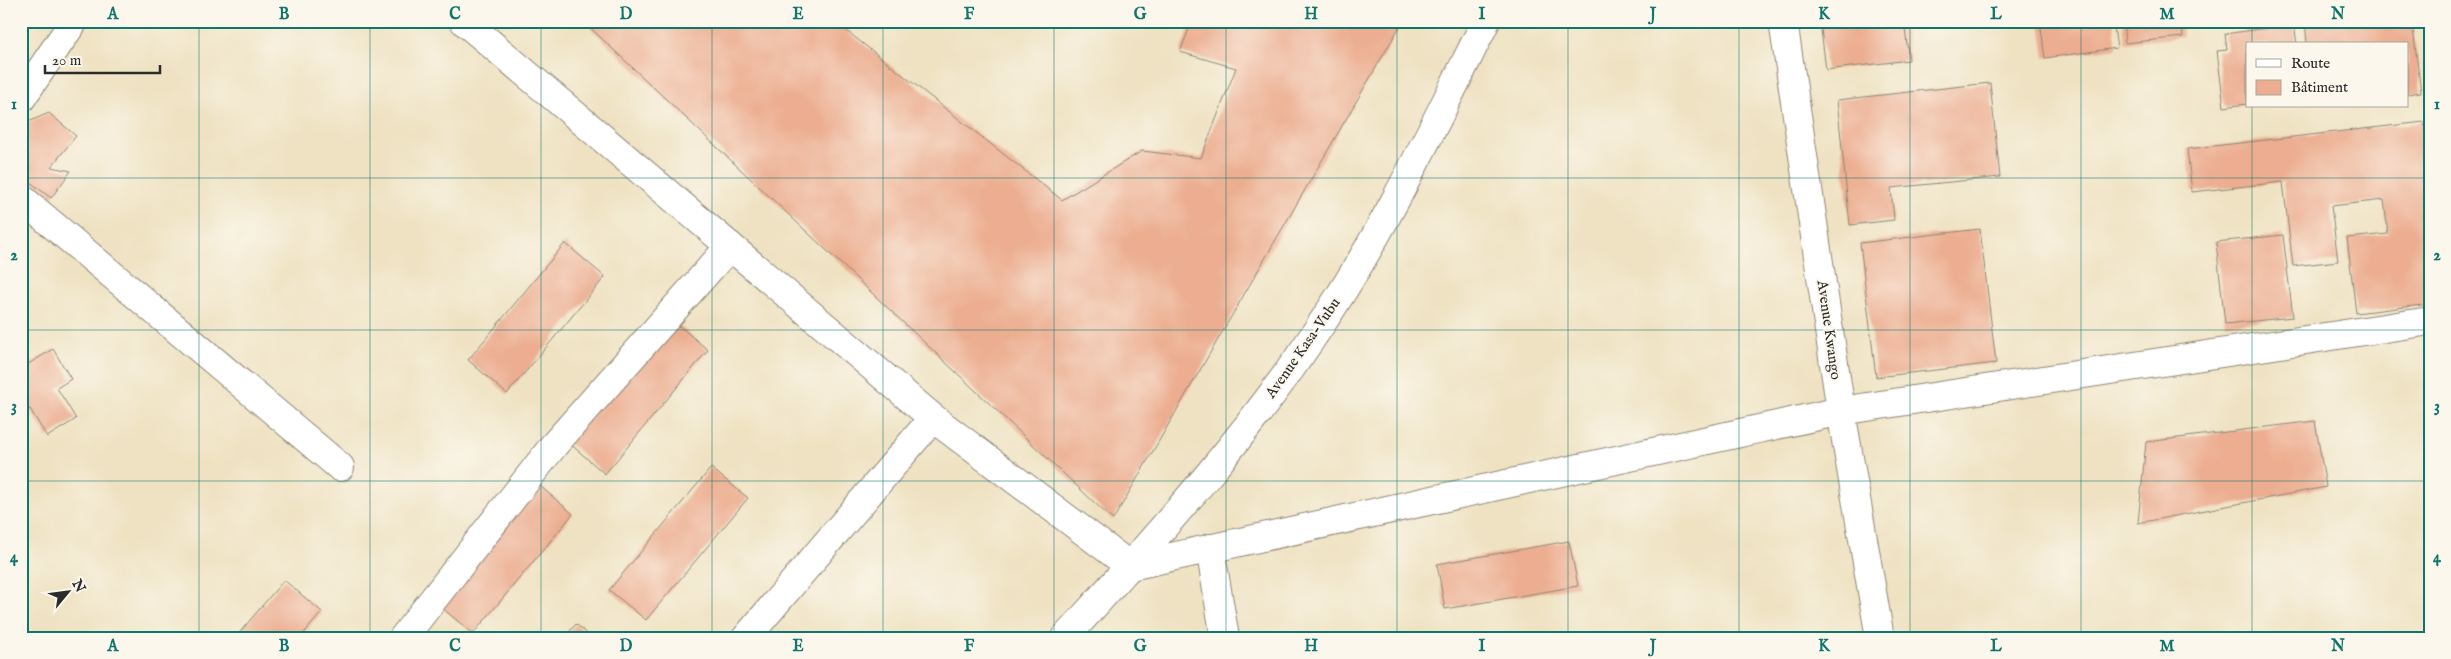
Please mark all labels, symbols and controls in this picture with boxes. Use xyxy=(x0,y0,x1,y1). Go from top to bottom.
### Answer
text: A xyxy=(107,5,120,25)
text: B xyxy=(279,5,290,25)
text: C xyxy=(449,5,461,25)
text: D xyxy=(620,5,633,25)
text: E xyxy=(792,5,804,25)
text: F xyxy=(964,5,975,25)
text: G xyxy=(1134,5,1147,25)
text: H xyxy=(1304,5,1318,25)
text: I xyxy=(1479,5,1486,25)
text: J xyxy=(1648,5,1657,25)
text: K xyxy=(1818,5,1831,25)
text: L xyxy=(1990,5,2002,25)
text: M xyxy=(2159,5,2175,25)
text: N xyxy=(2330,5,2345,25)
scale bar xyxy=(45,42,160,74)
legend xyxy=(2246,42,2408,108)
text: 20 m xyxy=(52,51,82,70)
text: Route xyxy=(2291,54,2330,73)
text: Bâtiment xyxy=(2291,78,2348,97)
text: 1 xyxy=(11,95,17,115)
text: 1 xyxy=(2434,95,2440,115)
text: 2 xyxy=(10,246,18,266)
text: 2 xyxy=(2433,246,2441,266)
street label: Avenue Kwango xyxy=(1812,278,1845,381)
street label: Avenue Kasa-Vubu xyxy=(1261,294,1345,403)
text: 3 xyxy=(11,397,17,417)
text: 3 xyxy=(2434,397,2440,417)
text: 4 xyxy=(10,548,19,568)
text: 4 xyxy=(2433,548,2442,568)
north arrow xyxy=(42,566,92,616)
text: N xyxy=(67,576,89,596)
text: A xyxy=(107,637,120,657)
text: B xyxy=(279,637,290,657)
text: C xyxy=(449,637,461,657)
text: D xyxy=(620,637,633,657)
text: E xyxy=(792,637,804,657)
text: F xyxy=(964,637,975,657)
text: G xyxy=(1134,637,1147,657)
text: H xyxy=(1304,637,1318,657)
text: I xyxy=(1479,637,1486,657)
text: J xyxy=(1648,637,1657,657)
text: K xyxy=(1818,637,1831,657)
text: L xyxy=(1990,637,2002,657)
text: M xyxy=(2159,637,2175,657)
text: N xyxy=(2330,637,2345,657)

